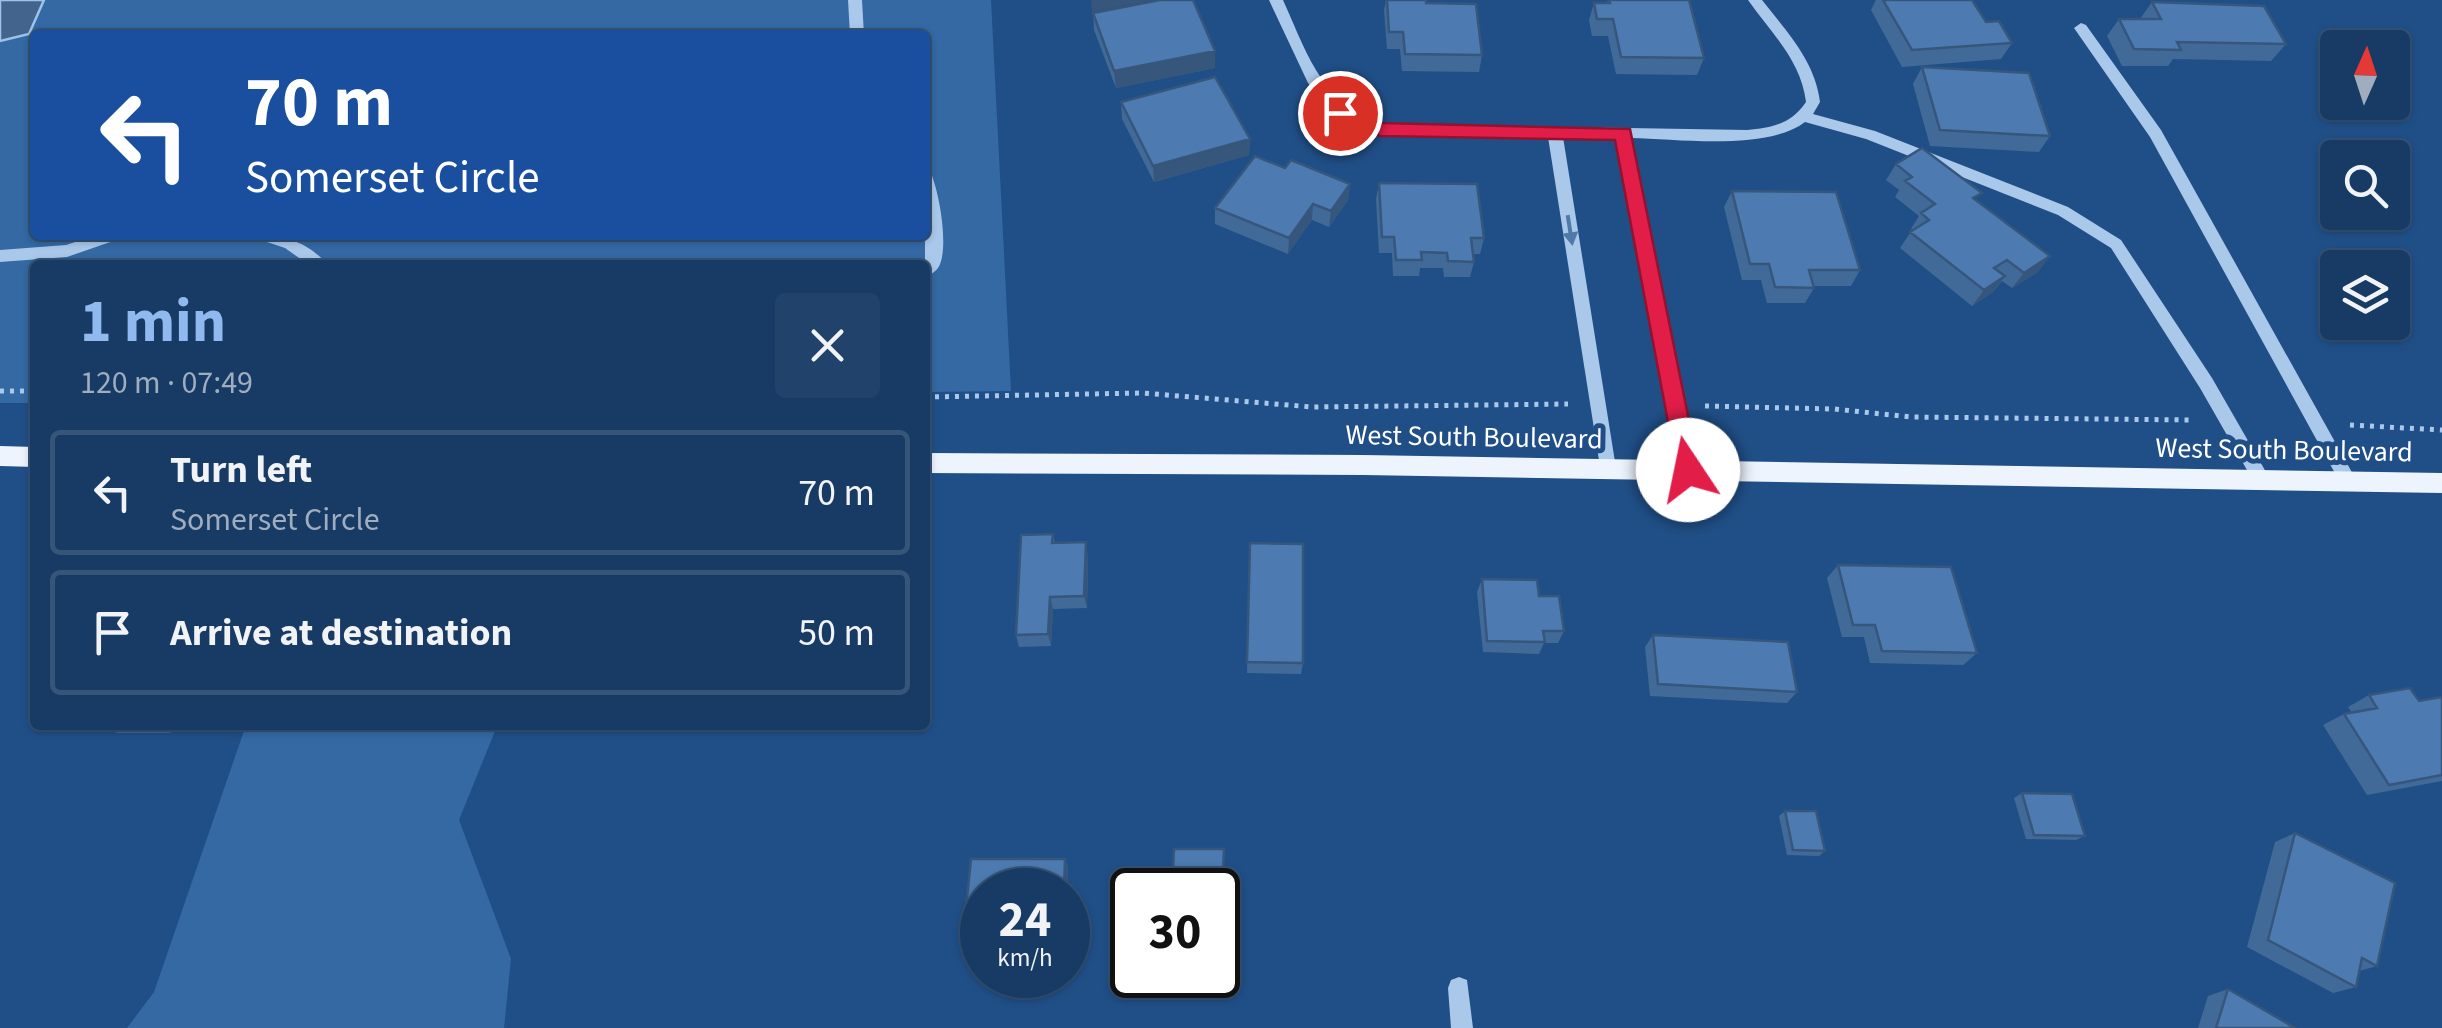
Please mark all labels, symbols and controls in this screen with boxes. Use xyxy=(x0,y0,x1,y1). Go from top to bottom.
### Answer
north arrow xyxy=(2320,30,2410,120)
map controls xyxy=(2320,30,2410,340)
text: 70 m xyxy=(245,53,393,153)
icon: left xyxy=(80,70,210,200)
pin xyxy=(1298,71,1383,156)
icon: arrive xyxy=(1313,86,1368,141)
button: search xyxy=(2320,140,2410,230)
text: Somerset Circle xyxy=(245,146,540,210)
one-way arrow xyxy=(1563,215,1579,246)
button: layers xyxy=(2320,250,2410,340)
text: 1 min xyxy=(80,280,226,365)
button: close xyxy=(775,293,880,398)
text: 120 m · 07:49 xyxy=(80,360,253,406)
street label: West South Boulevard xyxy=(1345,415,1603,459)
position arrow xyxy=(1636,418,1740,522)
street label: West South Boulevard xyxy=(2155,428,2413,472)
text: Turn left xyxy=(170,443,312,497)
icon: left xyxy=(85,465,140,520)
text: 70 m xyxy=(798,466,875,520)
text: Somerset Circle xyxy=(170,497,380,543)
icon: arrive xyxy=(85,605,140,660)
text: Arrive at destination xyxy=(170,606,512,660)
text: 50 m xyxy=(798,606,875,660)
speed limit sign: 30 xyxy=(1110,868,1240,998)
text: 24 xyxy=(999,885,1051,956)
text: km/h xyxy=(997,940,1053,976)

